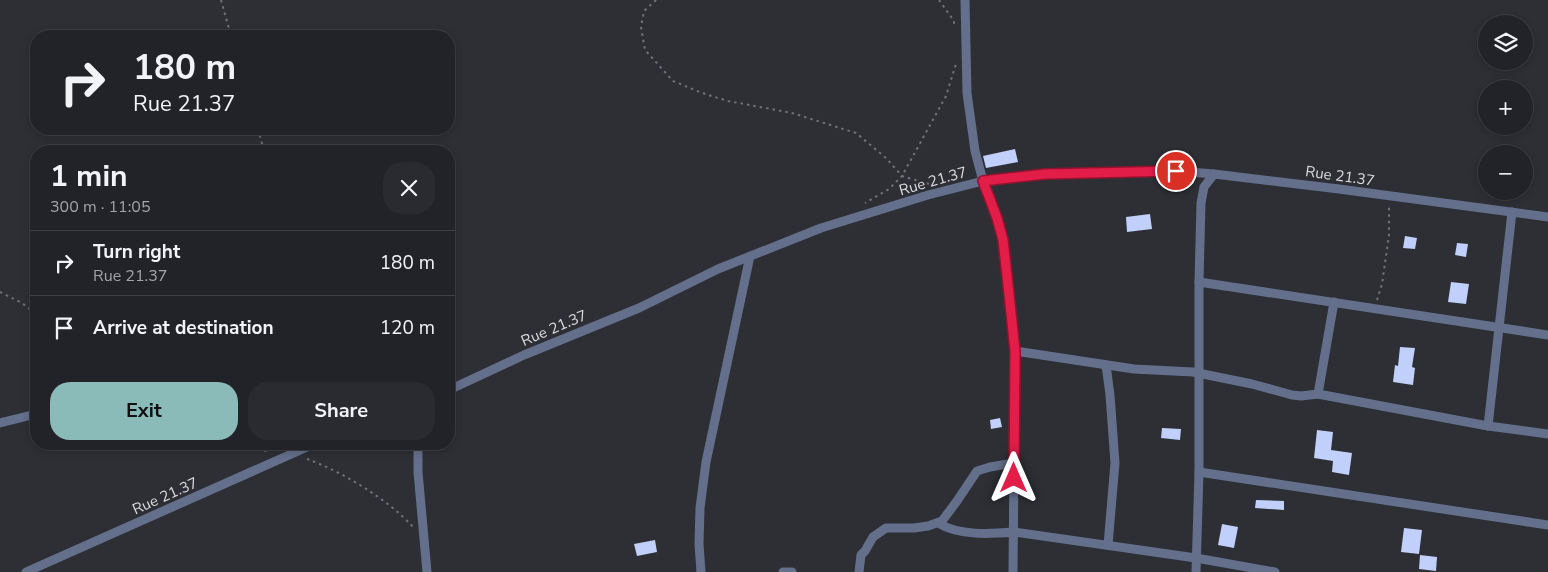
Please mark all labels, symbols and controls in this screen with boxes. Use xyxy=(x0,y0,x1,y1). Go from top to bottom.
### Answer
map controls xyxy=(1478,15,1533,200)
button: layers xyxy=(1478,15,1533,70)
text: 180 m xyxy=(133,44,236,91)
icon: right xyxy=(50,50,115,115)
button: + xyxy=(1478,80,1533,135)
text: Rue 21.37 xyxy=(133,89,235,119)
button: − xyxy=(1478,145,1533,200)
pin xyxy=(1155,150,1197,192)
text: 1 min xyxy=(50,156,128,197)
icon: arrive xyxy=(1162,157,1190,185)
street label: Rue 21.37 xyxy=(1304,161,1376,191)
button: close xyxy=(383,162,435,214)
street label: Rue 21.37 xyxy=(897,162,969,200)
text: 300 m · 11:05 xyxy=(50,196,151,218)
text: Turn right xyxy=(93,239,180,265)
icon: right xyxy=(50,249,78,277)
text: 180 m xyxy=(380,250,435,276)
text: Rue 21.37 xyxy=(93,265,167,287)
street label: Rue 21.37 xyxy=(518,305,590,351)
icon: arrive xyxy=(50,314,78,342)
text: Arrive at destination xyxy=(93,315,274,341)
text: 120 m xyxy=(380,315,435,341)
button: Exit xyxy=(50,382,238,440)
button: Share xyxy=(248,382,435,440)
position arrow xyxy=(987,451,1039,503)
street label: Rue 21.37 xyxy=(129,473,201,519)

